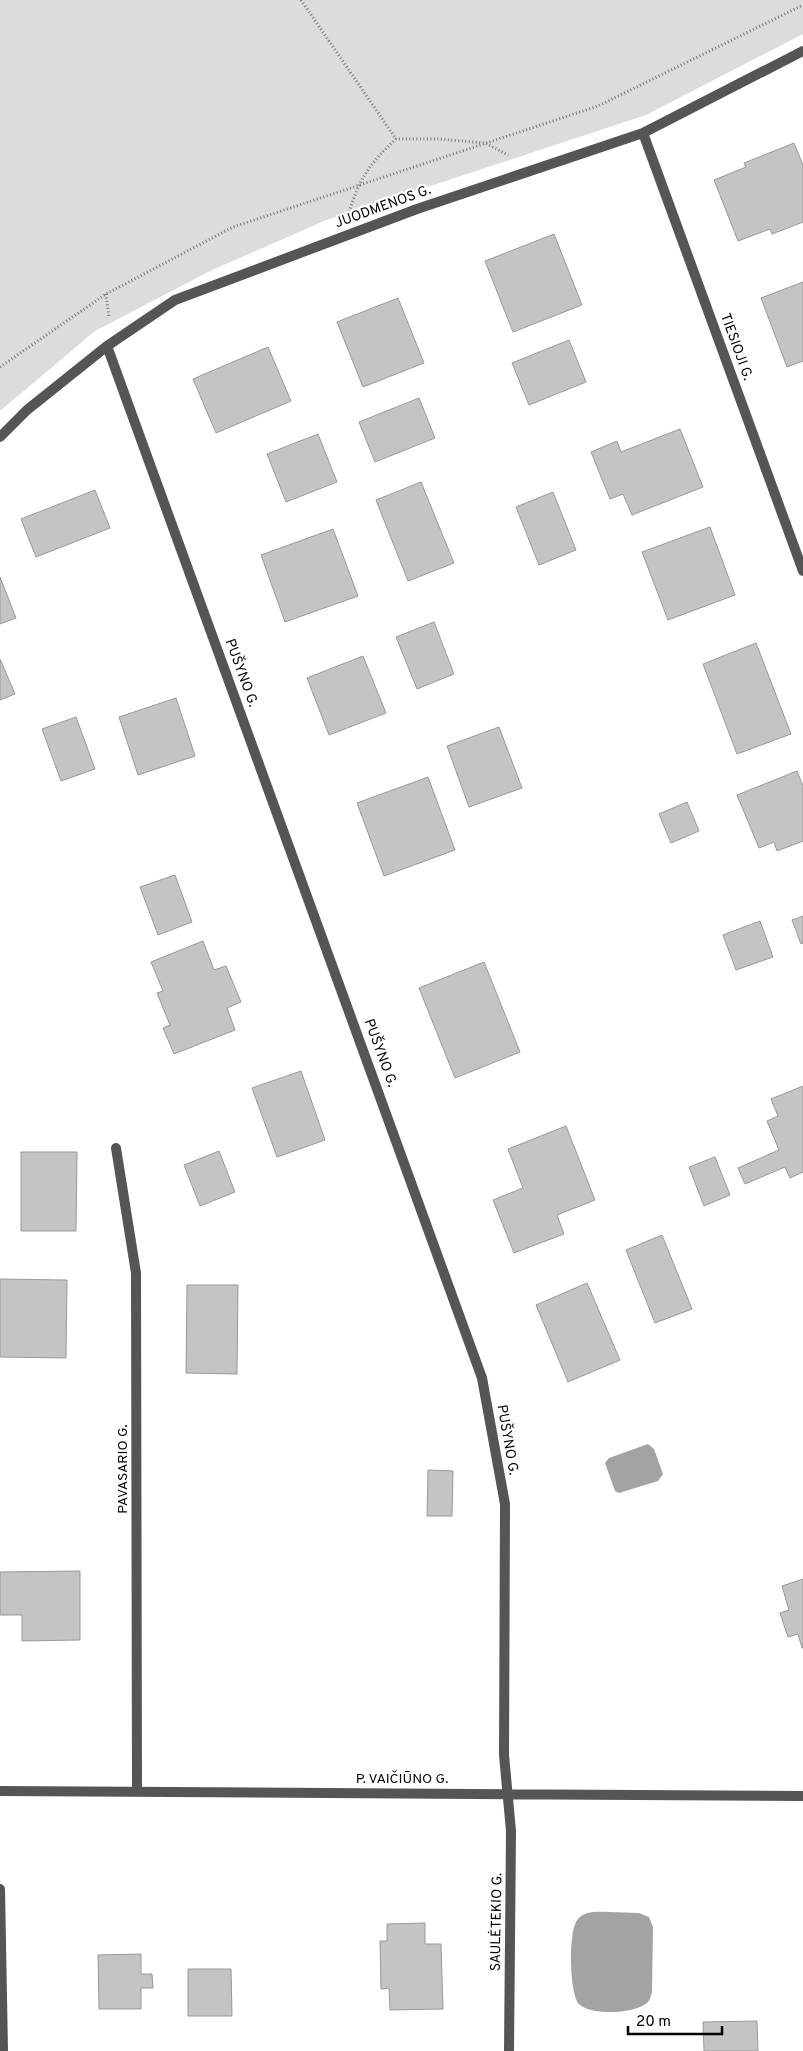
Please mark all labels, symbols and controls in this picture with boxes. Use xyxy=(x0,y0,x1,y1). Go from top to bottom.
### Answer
street label: JUODMENOS G. xyxy=(333,182,433,232)
street label: TIESIOJI G. xyxy=(716,311,756,383)
street label: PUŠYNO G. xyxy=(221,636,262,709)
street label: PUŠYNO G. xyxy=(360,1016,401,1089)
street label: PUŠYNO G. xyxy=(492,1403,523,1476)
street label: PAVASARIO G. xyxy=(115,1424,132,1514)
street label: P. VAIČIŪNO G. xyxy=(356,1770,448,1788)
street label: SAULĖTEKIO G. xyxy=(487,1873,506,1971)
scale bar xyxy=(628,2004,722,2036)
text: 20 m xyxy=(636,2013,671,2032)

